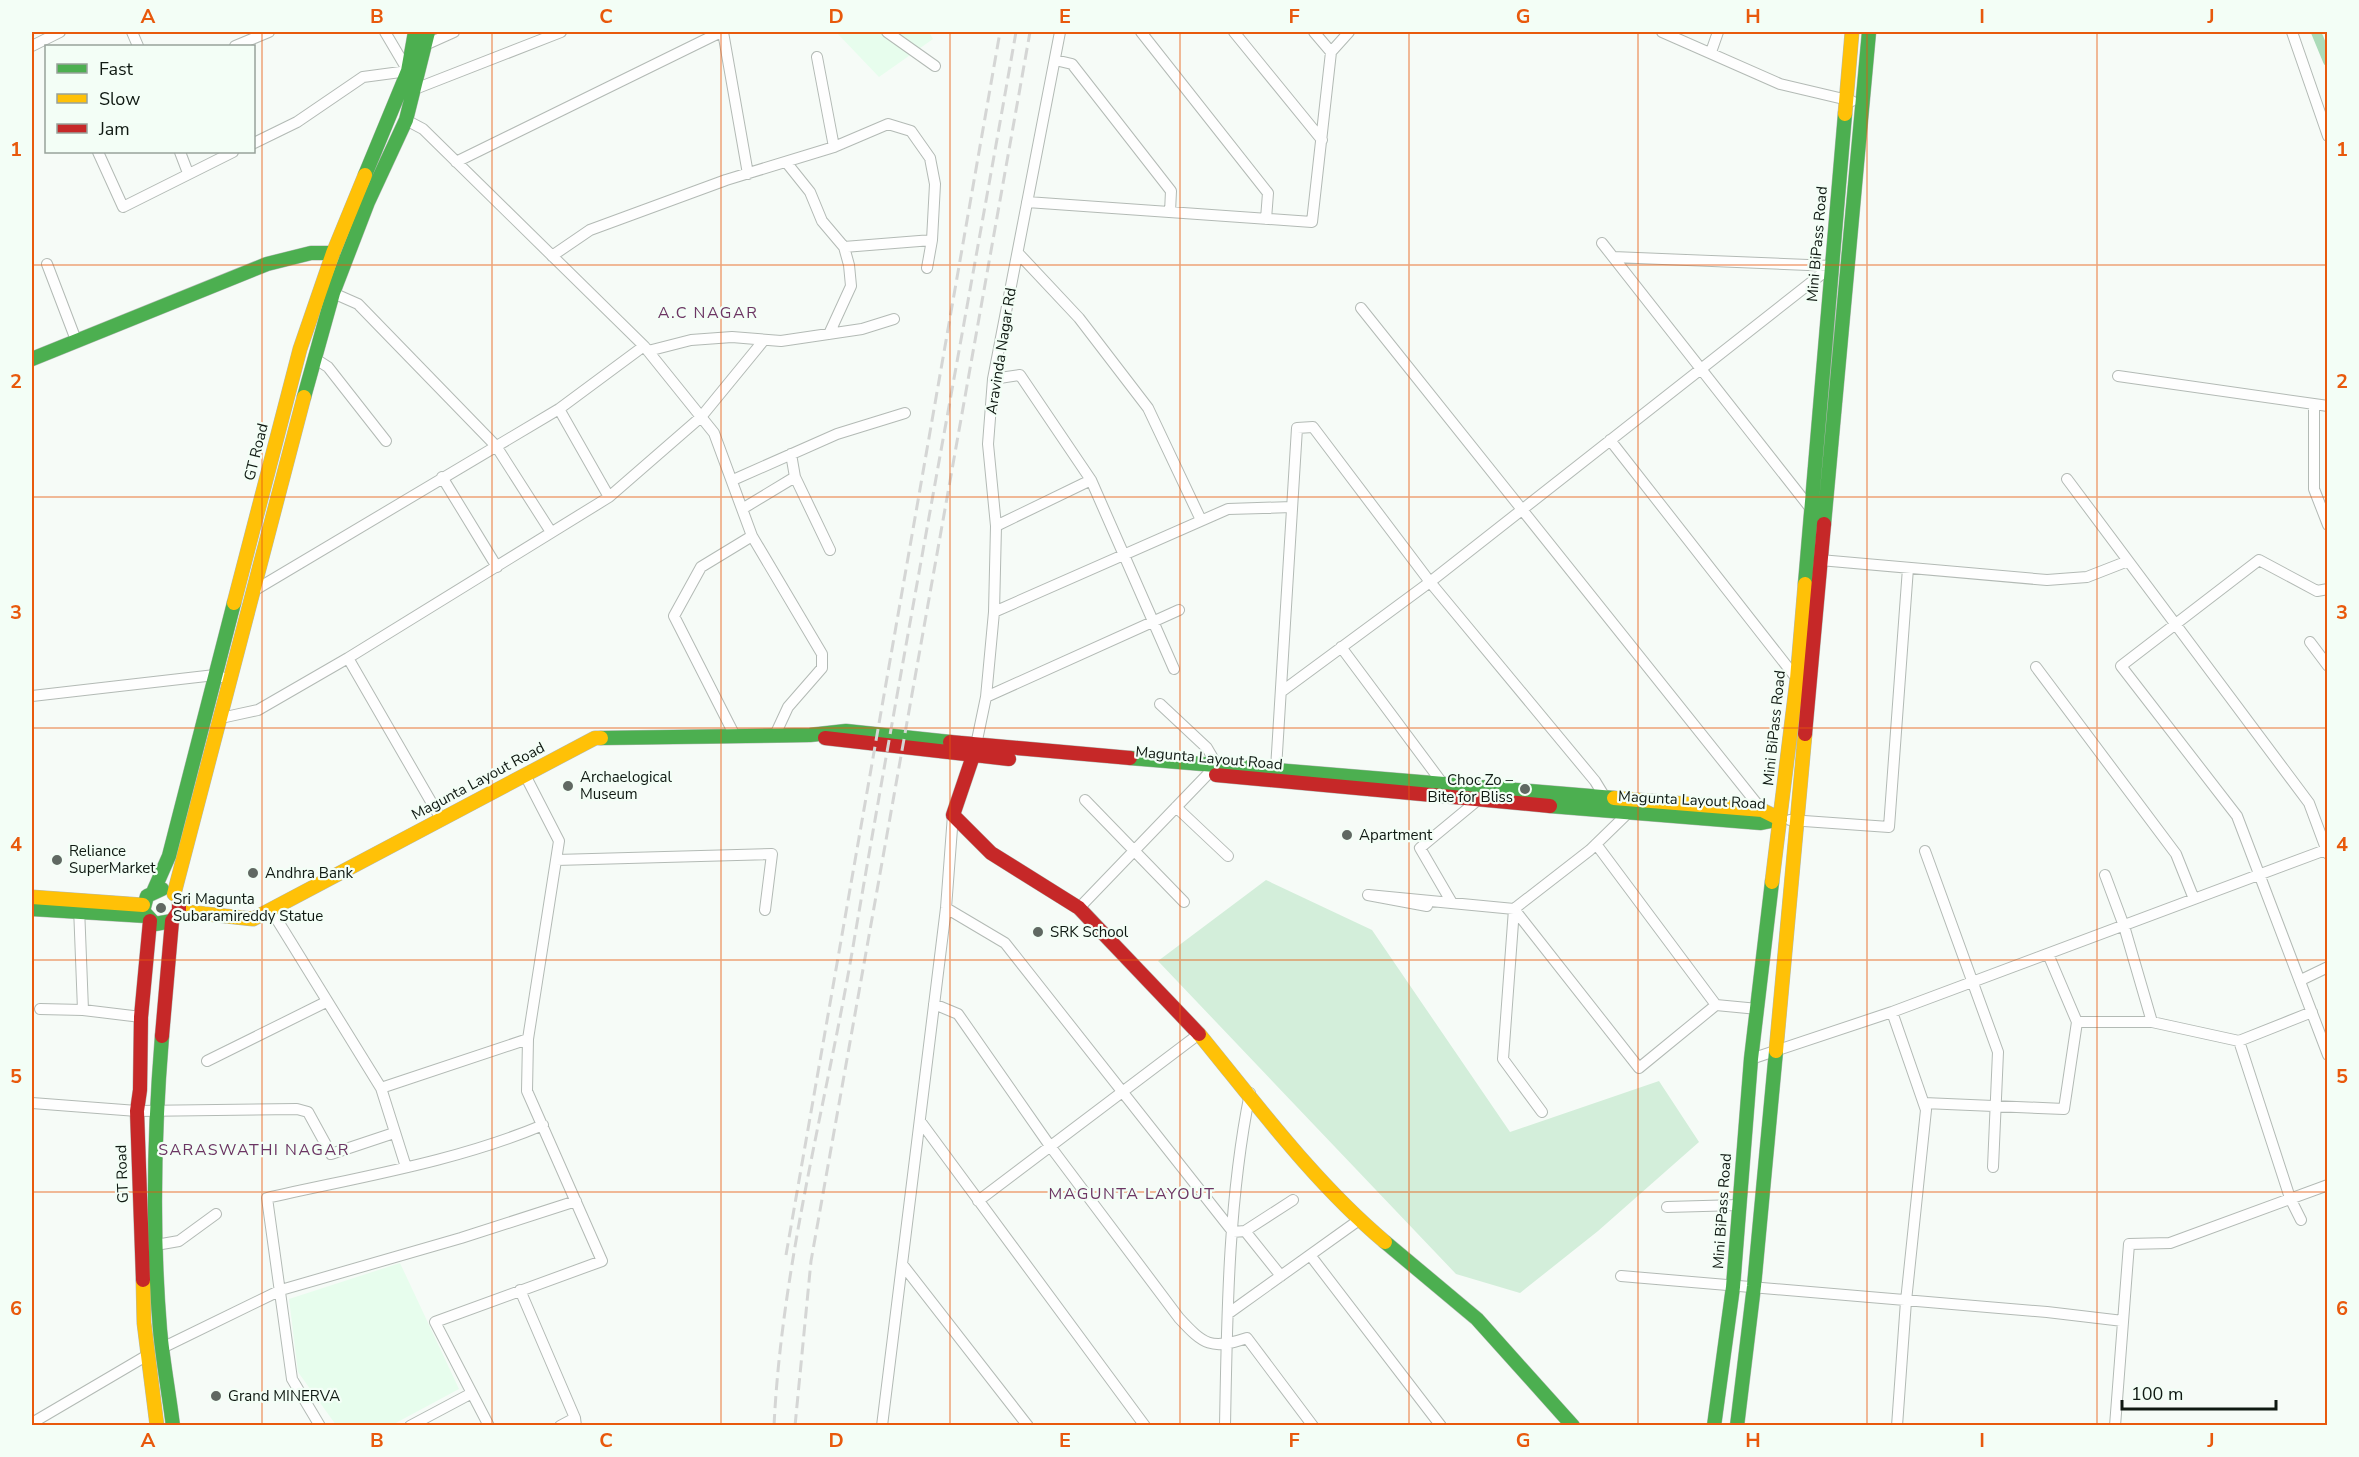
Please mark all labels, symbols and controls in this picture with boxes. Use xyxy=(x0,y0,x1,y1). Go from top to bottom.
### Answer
text: A xyxy=(141,3,156,30)
text: B xyxy=(370,3,384,30)
text: C xyxy=(599,3,613,30)
text: D xyxy=(828,3,844,30)
text: E xyxy=(1059,3,1071,30)
text: F xyxy=(1288,3,1300,30)
text: G xyxy=(1516,3,1530,30)
text: H xyxy=(1745,3,1761,30)
text: I xyxy=(1979,3,1985,30)
text: J xyxy=(2206,3,2215,30)
legend xyxy=(45,45,255,153)
text: Fast xyxy=(99,57,134,81)
text: Slow xyxy=(99,87,140,111)
text: Jam xyxy=(98,117,130,141)
text: 1 xyxy=(10,136,22,163)
text: 1 xyxy=(2336,136,2348,163)
street label: Mini BiPass Road xyxy=(1802,185,1832,303)
street label: Aravinda Nagar Rd xyxy=(981,286,1021,416)
district label: A.C NAGAR xyxy=(658,302,758,324)
text: 2 xyxy=(10,368,22,395)
text: 2 xyxy=(2336,368,2348,395)
street label: GT Road xyxy=(239,421,273,483)
text: 3 xyxy=(10,599,22,626)
text: 3 xyxy=(2336,599,2348,626)
street label: Mini BiPass Road xyxy=(1758,669,1790,787)
street label: Magunta Layout Road xyxy=(408,737,548,825)
street label: Magunta Layout Road xyxy=(1134,742,1284,774)
place label: Archaelogical Museum xyxy=(580,767,672,804)
place label: Choc Zo – Bite for Bliss xyxy=(1428,770,1513,807)
marker: Archaelogical Museum xyxy=(561,779,575,793)
marker: Choc Zo – Bite for Bliss xyxy=(1518,782,1532,796)
street label: Magunta Layout Road xyxy=(1618,786,1766,814)
place label: Apartment xyxy=(1359,825,1433,845)
marker: Apartment xyxy=(1340,828,1354,842)
text: 4 xyxy=(10,831,22,858)
text: 4 xyxy=(2336,831,2348,858)
place label: Reliance SuperMarket xyxy=(69,841,156,878)
marker: Reliance SuperMarket xyxy=(50,853,64,867)
place label: Andhra Bank xyxy=(265,863,353,883)
marker: Andhra Bank xyxy=(246,866,260,880)
place label: Sri Magunta Subaramireddy Statue xyxy=(173,889,323,926)
marker: Sri Magunta Subaramireddy Statue xyxy=(154,901,168,915)
place label: SRK School xyxy=(1050,922,1129,942)
marker: SRK School xyxy=(1031,925,1045,939)
text: 5 xyxy=(10,1063,22,1090)
text: 5 xyxy=(2336,1063,2348,1090)
district label: SARASWATHI NAGAR xyxy=(158,1139,350,1161)
street label: GT Road xyxy=(111,1144,133,1204)
street label: Mini BiPass Road xyxy=(1708,1152,1736,1270)
district label: MAGUNTA LAYOUT xyxy=(1049,1183,1215,1205)
text: 6 xyxy=(10,1295,22,1322)
text: 6 xyxy=(2336,1295,2348,1322)
scale bar xyxy=(2122,1373,2276,1411)
text: 100 m xyxy=(2131,1382,2183,1406)
place label: Grand MINERVA xyxy=(228,1386,340,1406)
marker: Grand MINERVA xyxy=(209,1389,223,1403)
text: A xyxy=(141,1427,156,1454)
text: B xyxy=(370,1427,384,1454)
text: C xyxy=(599,1427,613,1454)
text: D xyxy=(828,1427,844,1454)
text: E xyxy=(1059,1427,1071,1454)
text: F xyxy=(1288,1427,1300,1454)
text: G xyxy=(1516,1427,1530,1454)
text: H xyxy=(1745,1427,1761,1454)
text: I xyxy=(1979,1427,1985,1454)
text: J xyxy=(2206,1427,2215,1454)

